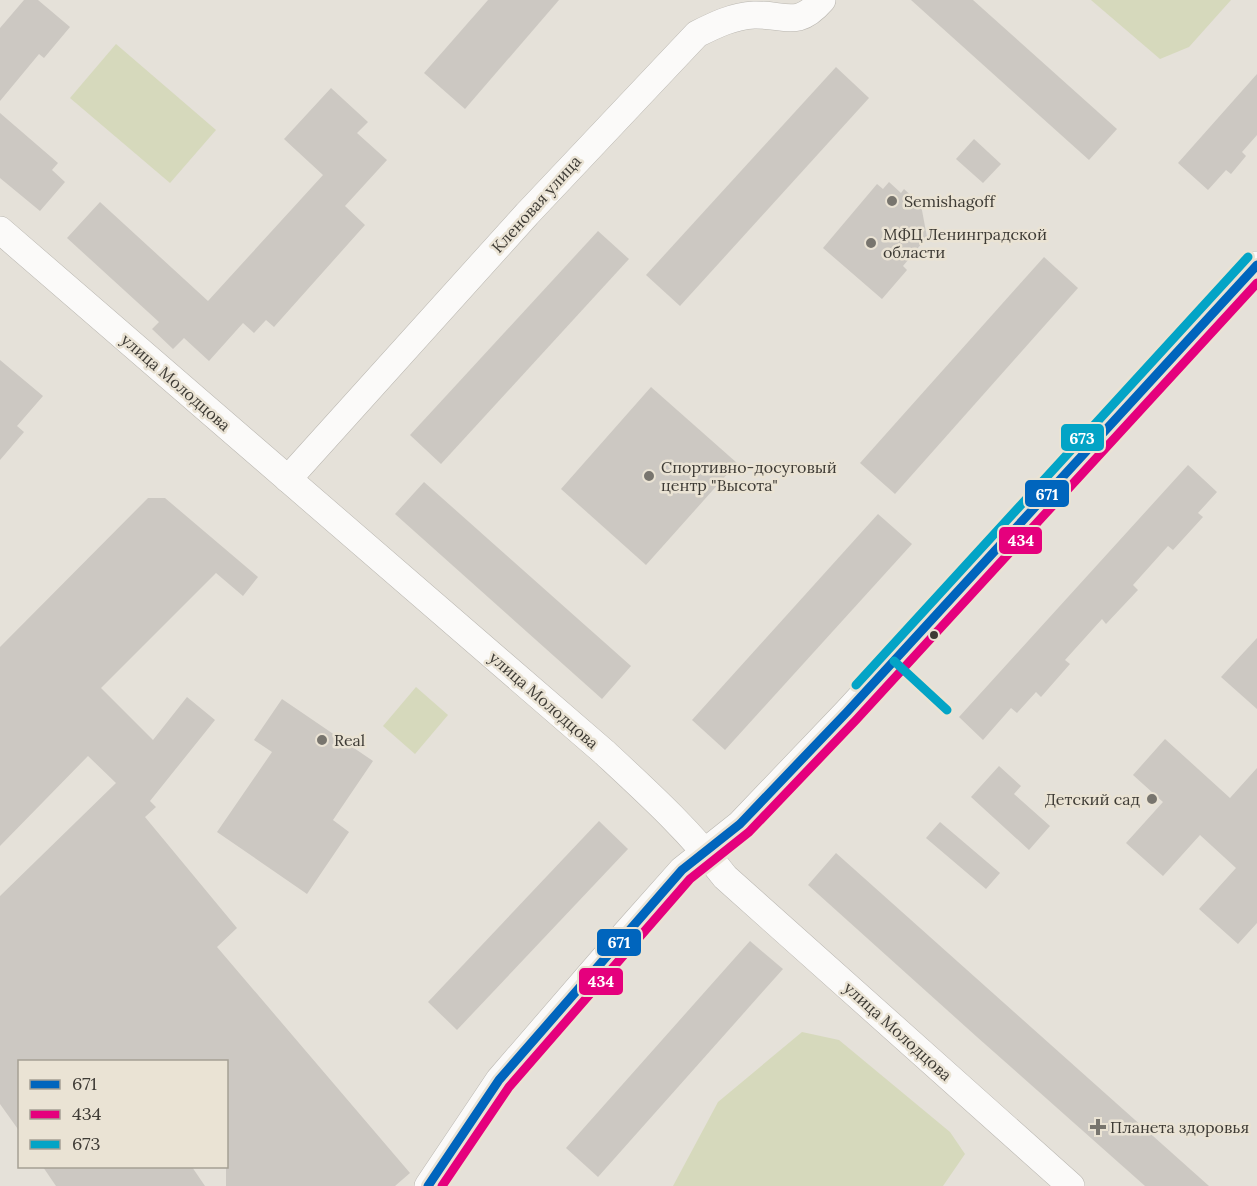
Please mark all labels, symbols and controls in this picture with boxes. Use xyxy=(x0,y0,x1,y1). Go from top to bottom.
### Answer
street label: Кленовая улица xyxy=(487,151,585,257)
place label: Semishagoff xyxy=(904,191,996,211)
marker: Semishagoff xyxy=(885,194,899,208)
place label: МФЦ Ленинградской области xyxy=(883,224,1047,262)
marker: МФЦ Ленинградской области xyxy=(864,236,878,250)
street label: улица Молодцова xyxy=(117,329,235,435)
line badge: 673 xyxy=(1060,423,1105,452)
text: 673 xyxy=(1069,428,1095,448)
place label: Спортивно-досуговый центр "Высота" xyxy=(661,457,837,495)
marker: Спортивно-досуговый центр "Высота" xyxy=(642,469,656,483)
line badge: 671 xyxy=(1024,479,1070,508)
text: 671 xyxy=(1035,484,1059,504)
line badge: 434 xyxy=(998,526,1043,555)
text: 434 xyxy=(1008,530,1034,550)
unlabelled marker xyxy=(928,629,940,641)
street label: улица Молодцова xyxy=(485,647,603,753)
place label: Real xyxy=(334,730,365,750)
marker: Real xyxy=(315,733,329,747)
place label: Детский сад xyxy=(1045,789,1141,809)
marker: Детский сад xyxy=(1145,792,1159,806)
line badge: 671 xyxy=(596,928,642,957)
text: 671 xyxy=(607,932,631,952)
line badge: 434 xyxy=(578,967,624,996)
text: 434 xyxy=(588,971,614,991)
street label: улица Молодцова xyxy=(840,977,956,1085)
legend xyxy=(18,1060,228,1168)
text: 671 xyxy=(72,1072,97,1095)
text: 434 xyxy=(72,1102,102,1125)
place label: Планета здоровья xyxy=(1110,1117,1249,1137)
marker: Планета здоровья xyxy=(1091,1120,1105,1134)
text: 673 xyxy=(72,1132,101,1155)

